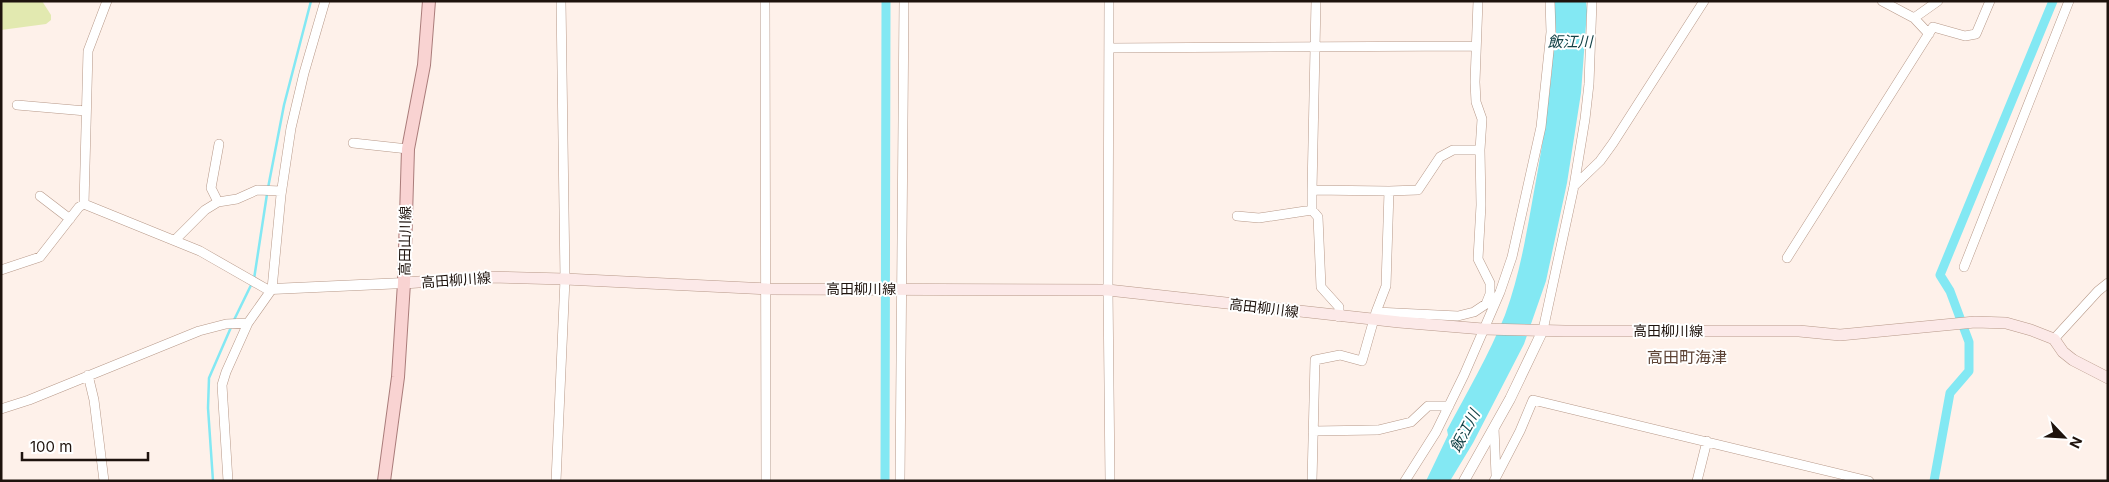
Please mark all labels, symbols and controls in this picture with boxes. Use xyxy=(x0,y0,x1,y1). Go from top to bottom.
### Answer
water label: 飯江川 xyxy=(1547,32,1594,51)
street label: 高田山川線 xyxy=(395,206,414,276)
street label: 高田柳川線 xyxy=(420,269,491,290)
street label: 高田柳川線 xyxy=(826,280,896,297)
street label: 高田柳川線 xyxy=(1228,295,1300,320)
street label: 高田柳川線 xyxy=(1633,322,1703,339)
district label: 高田町海津 xyxy=(1647,347,1727,367)
water label: 飯江川 xyxy=(1446,405,1484,455)
north arrow xyxy=(2039,412,2089,462)
scale bar xyxy=(22,430,149,462)
text: N xyxy=(2066,434,2086,451)
text: 100 m xyxy=(30,437,72,456)

